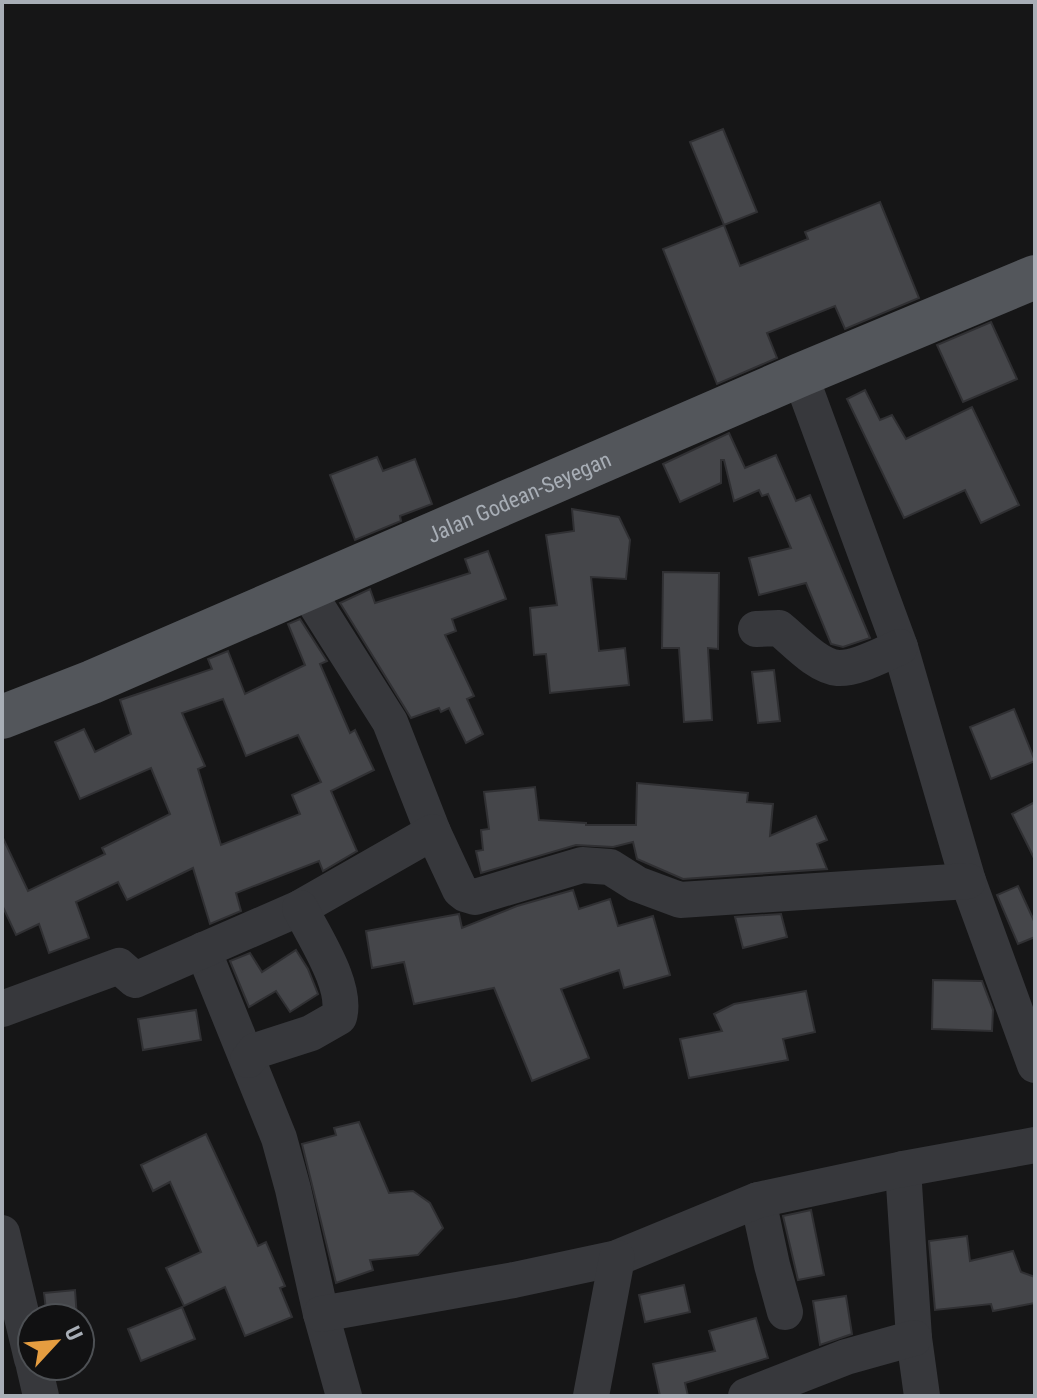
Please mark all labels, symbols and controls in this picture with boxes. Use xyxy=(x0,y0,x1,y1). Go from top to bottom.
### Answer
street label: Jalan Godean-Seyegan xyxy=(423,446,615,548)
north arrow xyxy=(16,1302,96,1382)
text: U xyxy=(60,1322,88,1345)

